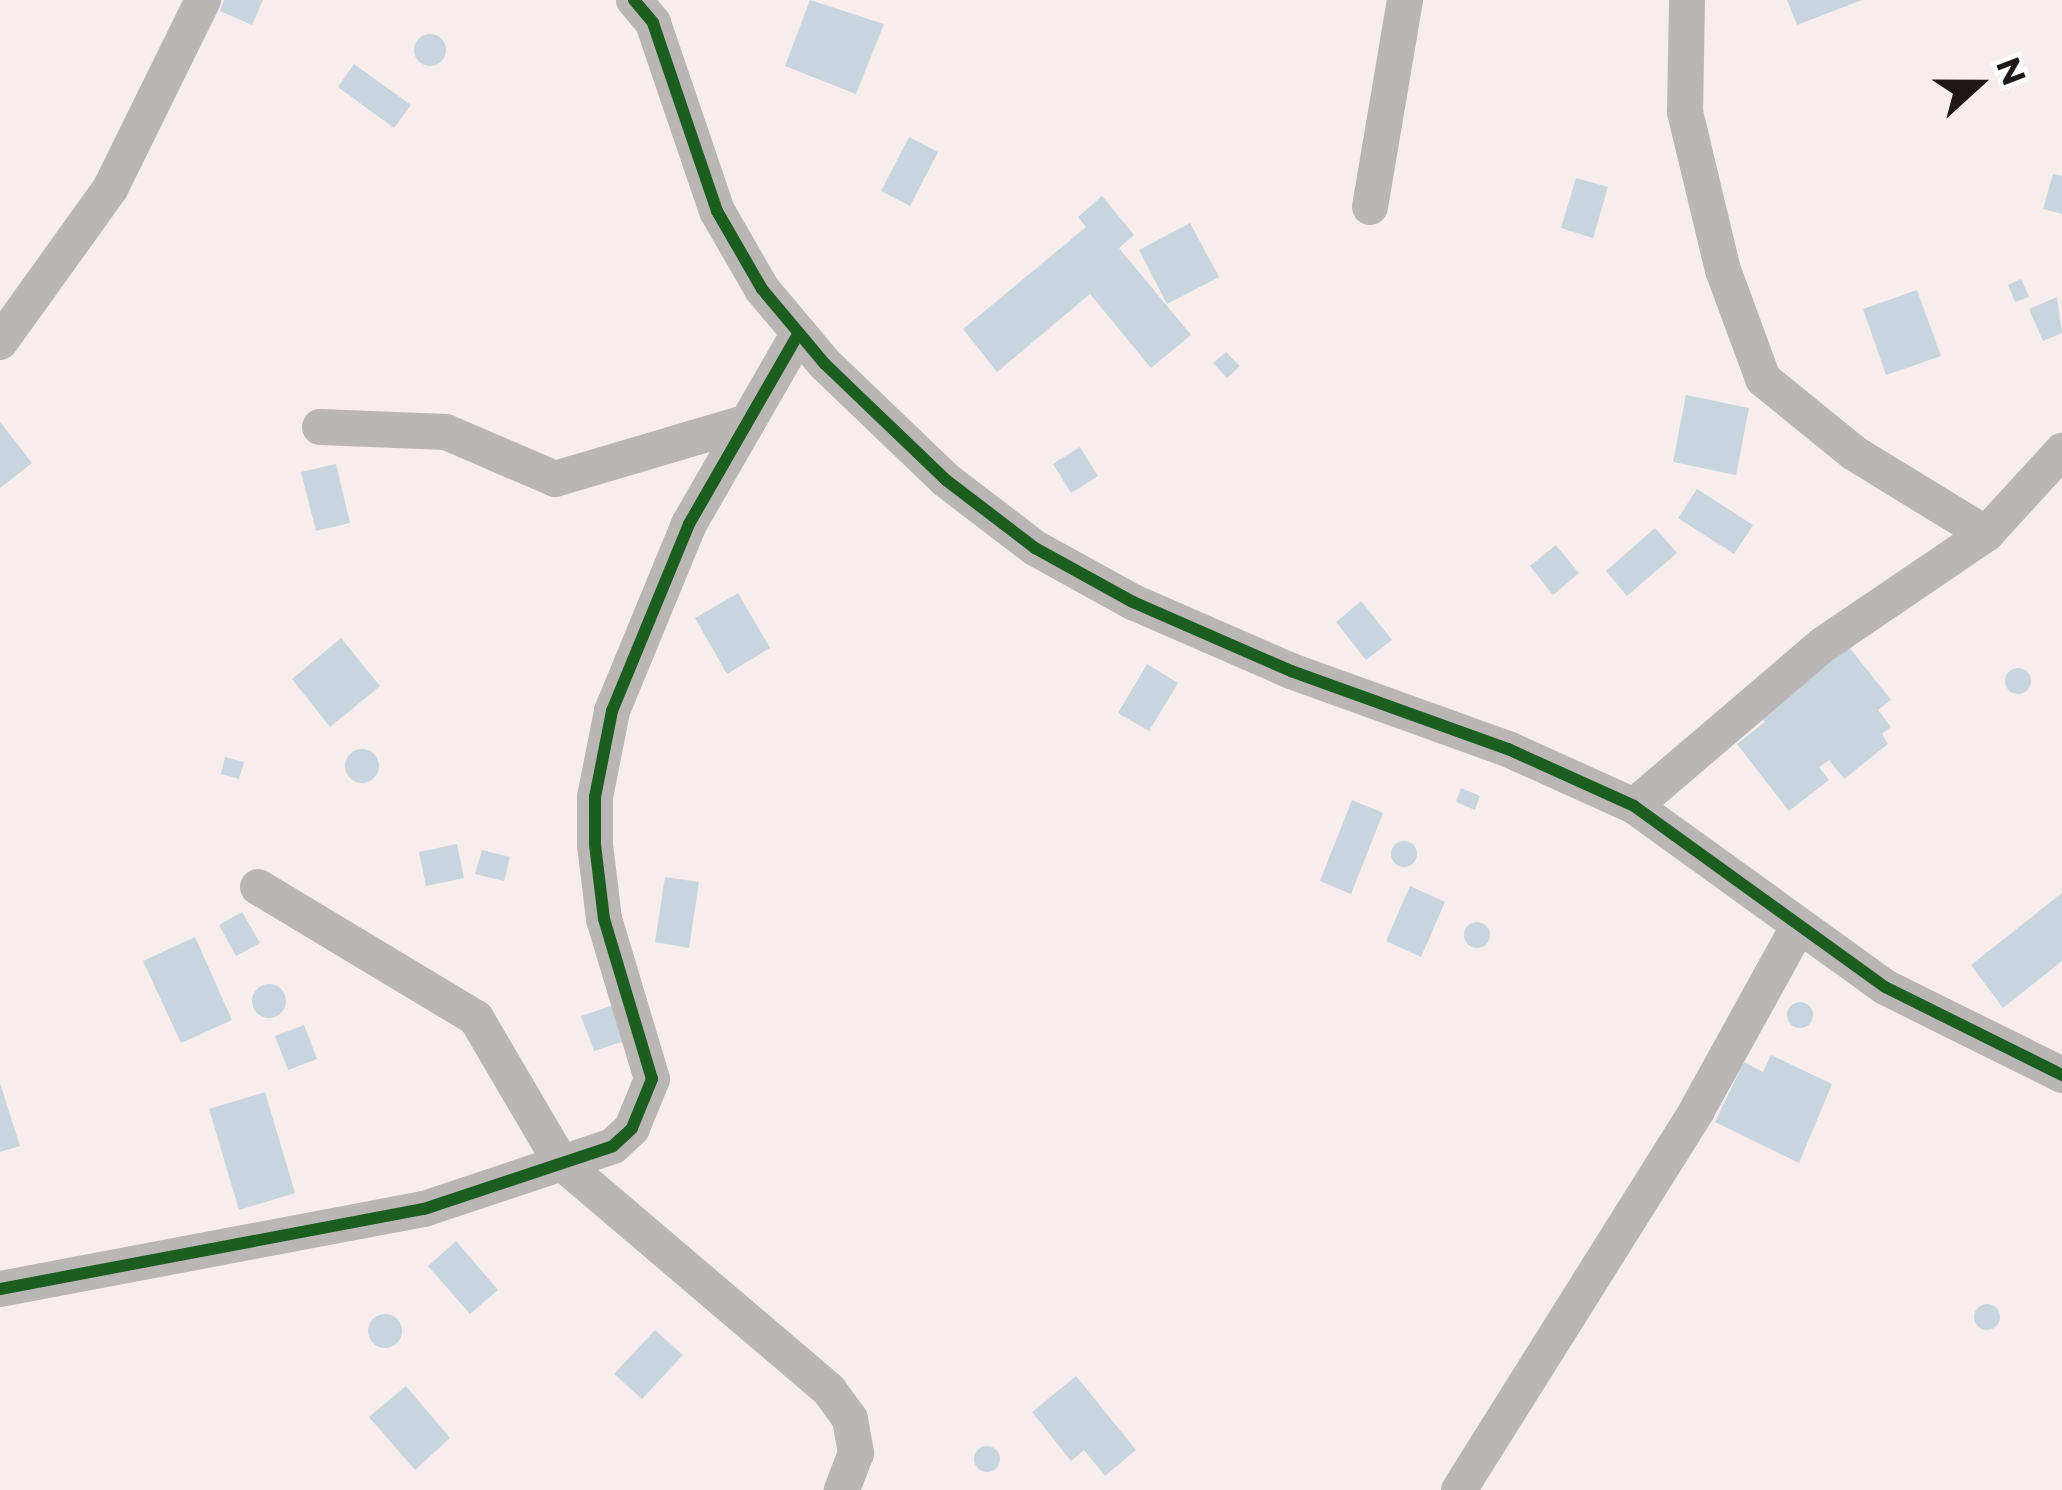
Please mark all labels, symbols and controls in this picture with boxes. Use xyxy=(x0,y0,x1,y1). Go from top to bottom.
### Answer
north arrow xyxy=(1918,24,2038,144)
text: N xyxy=(1988,51,2035,91)

